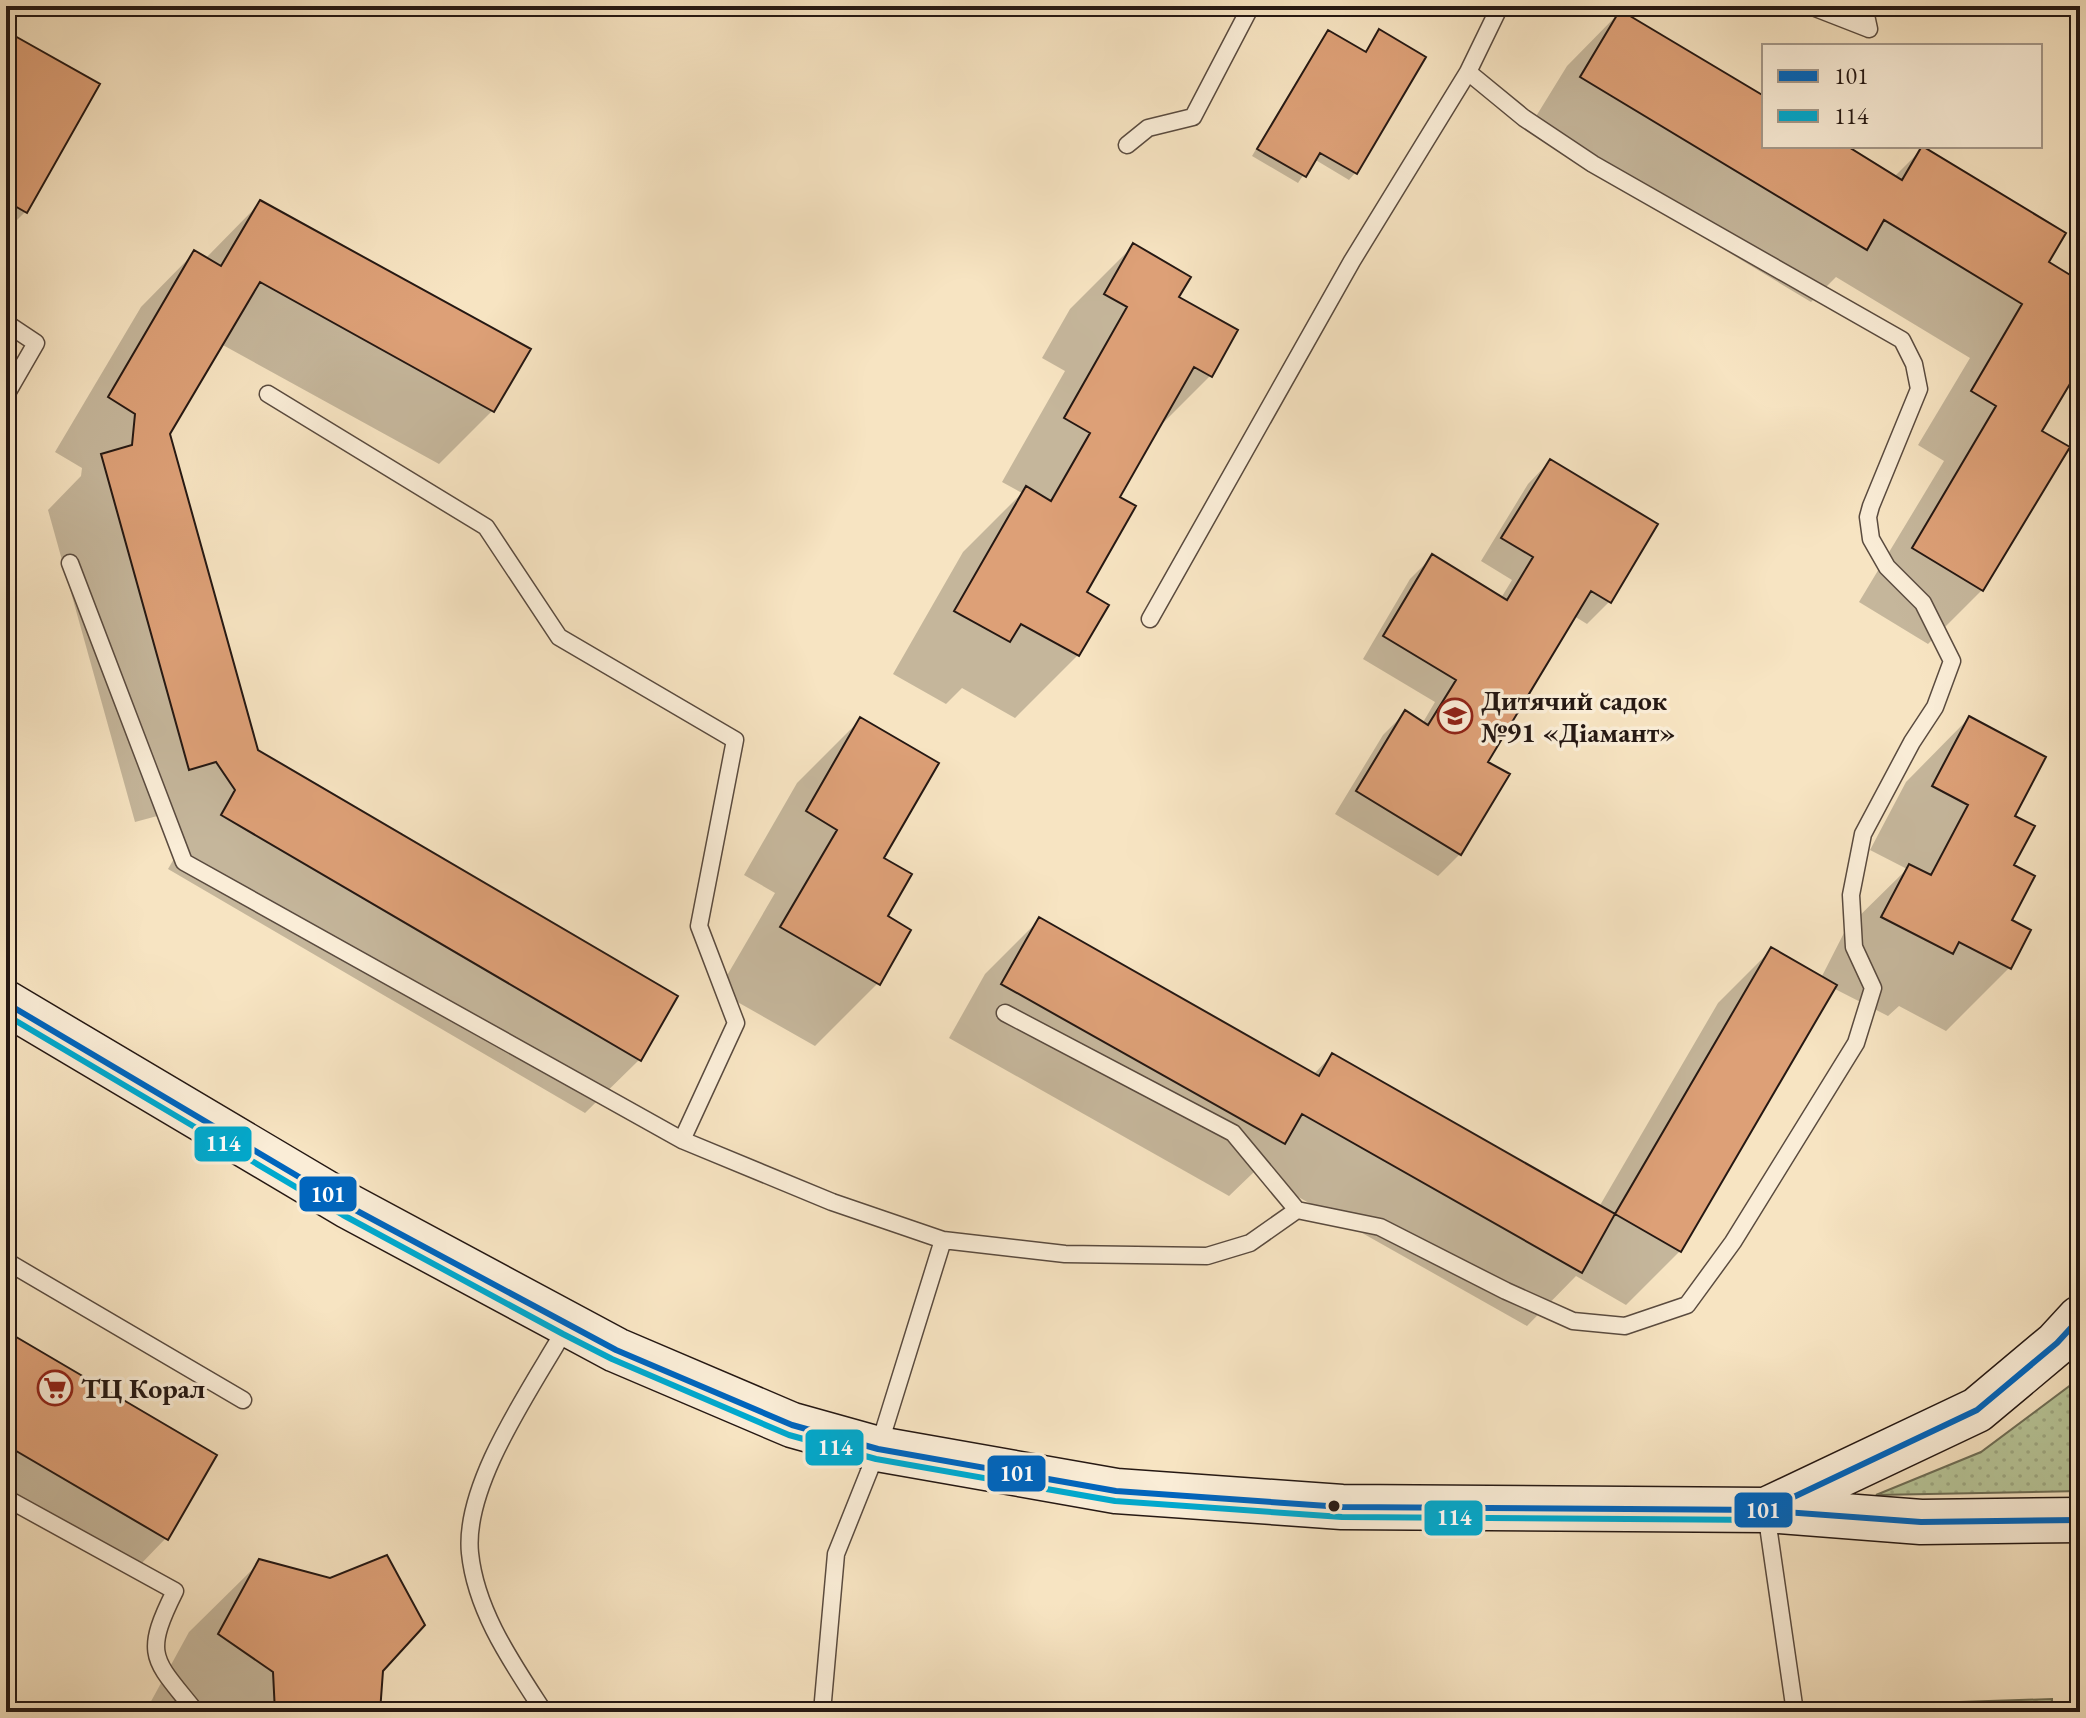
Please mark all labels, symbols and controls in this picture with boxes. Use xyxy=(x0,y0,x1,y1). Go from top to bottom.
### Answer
legend xyxy=(1762,44,2042,148)
text: 101 xyxy=(1834,60,1869,91)
text: 114 xyxy=(1834,100,1869,131)
place label: Дитячий садок №91 «Діамант» xyxy=(1481,682,1676,750)
school or university icon: Дитячий садок №91 «Діамант» xyxy=(1436,697,1474,735)
line badge: 114 xyxy=(193,1125,253,1163)
text: 114 xyxy=(206,1129,241,1158)
line badge: 101 xyxy=(298,1175,358,1213)
text: 101 xyxy=(311,1180,345,1209)
supermarket icon: ТЦ Корал xyxy=(36,1369,74,1407)
place label: ТЦ Корал xyxy=(81,1370,205,1406)
line badge: 114 xyxy=(804,1428,865,1467)
text: 114 xyxy=(818,1433,853,1462)
line badge: 101 xyxy=(986,1454,1047,1493)
text: 101 xyxy=(1000,1459,1034,1488)
line badge: 101 xyxy=(1733,1491,1794,1529)
text: 101 xyxy=(1746,1496,1780,1525)
unlabelled marker xyxy=(1326,1498,1342,1514)
line badge: 114 xyxy=(1423,1499,1484,1537)
text: 114 xyxy=(1437,1503,1472,1532)

